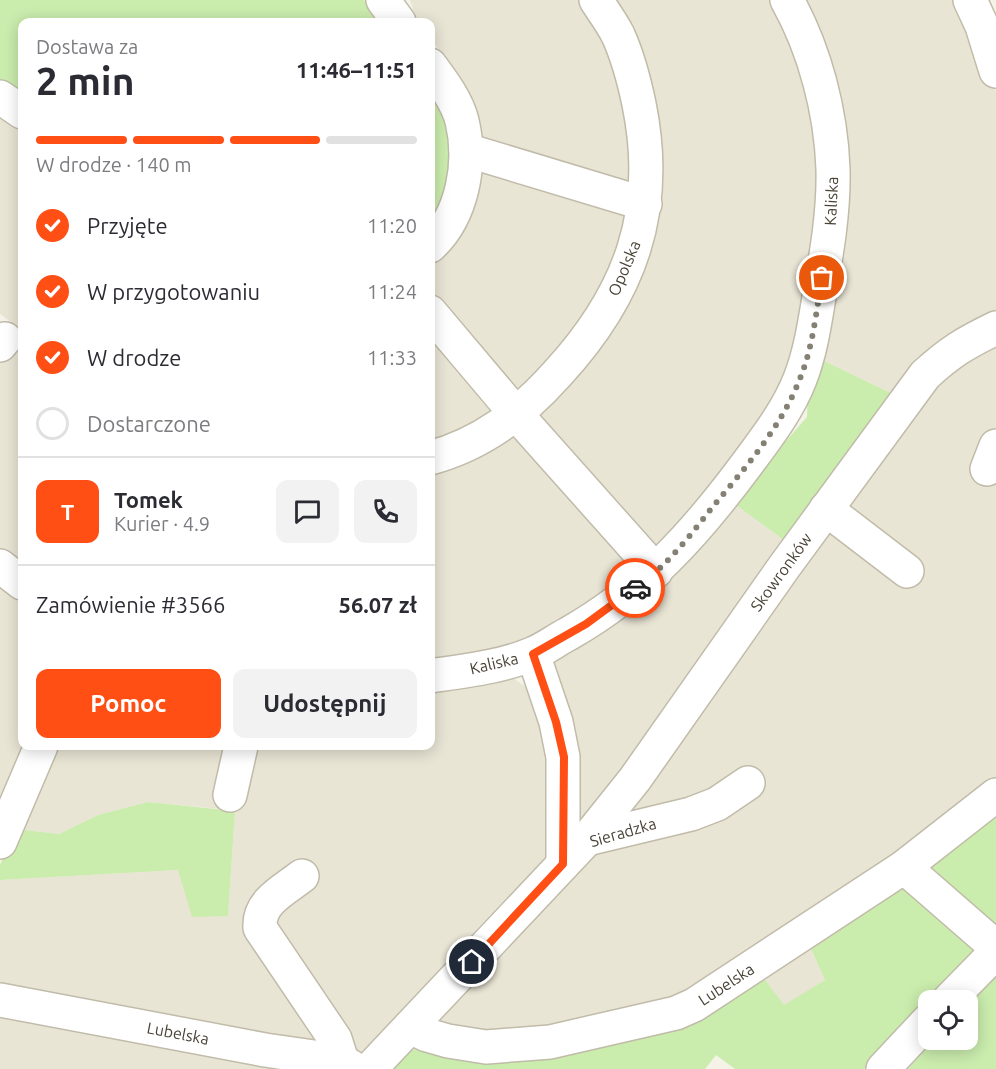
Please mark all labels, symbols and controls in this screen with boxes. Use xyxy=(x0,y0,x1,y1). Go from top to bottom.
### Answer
text: Dostawa za xyxy=(36,35,138,58)
text: 11:46–11:51 xyxy=(296,57,417,82)
text: 2 min xyxy=(36,59,135,102)
text: W drodze · 140 m xyxy=(36,153,192,176)
street label: Kaliska xyxy=(821,176,841,226)
icon: check xyxy=(36,209,69,242)
text: Przyjęte xyxy=(87,213,168,238)
text: 11:20 xyxy=(367,214,417,237)
street label: Opolska xyxy=(604,238,644,298)
pin xyxy=(796,252,847,303)
icon: bag xyxy=(805,261,838,294)
icon: check xyxy=(36,275,69,308)
text: W przygotowaniu xyxy=(87,279,260,304)
text: 11:24 xyxy=(367,280,417,303)
icon: check xyxy=(36,341,69,374)
text: W drodze xyxy=(87,345,181,370)
text: 11:33 xyxy=(367,346,417,369)
text: Dostarczone xyxy=(87,411,211,436)
button: chat xyxy=(276,480,339,543)
button: phone xyxy=(354,480,417,543)
text: Tomek xyxy=(114,487,183,512)
text: T xyxy=(61,499,74,524)
text: Kurier · 4.9 xyxy=(114,512,210,535)
street label: Skowronków xyxy=(747,529,816,614)
courier xyxy=(605,558,665,618)
icon: car xyxy=(619,572,652,605)
text: Zamówienie #3566 xyxy=(36,592,225,617)
text: 56.07 zł xyxy=(338,592,417,617)
street label: Kaliska xyxy=(468,649,520,677)
button: Pomoc xyxy=(36,669,221,738)
button: Udostępnij xyxy=(233,669,417,738)
street label: Sieradzka xyxy=(588,814,658,850)
pin xyxy=(446,936,497,987)
icon: home xyxy=(455,945,488,978)
street label: Lubelska xyxy=(695,959,757,1009)
map controls xyxy=(918,990,978,1050)
button: locate xyxy=(918,990,978,1050)
street label: Lubelska xyxy=(145,1018,211,1048)

